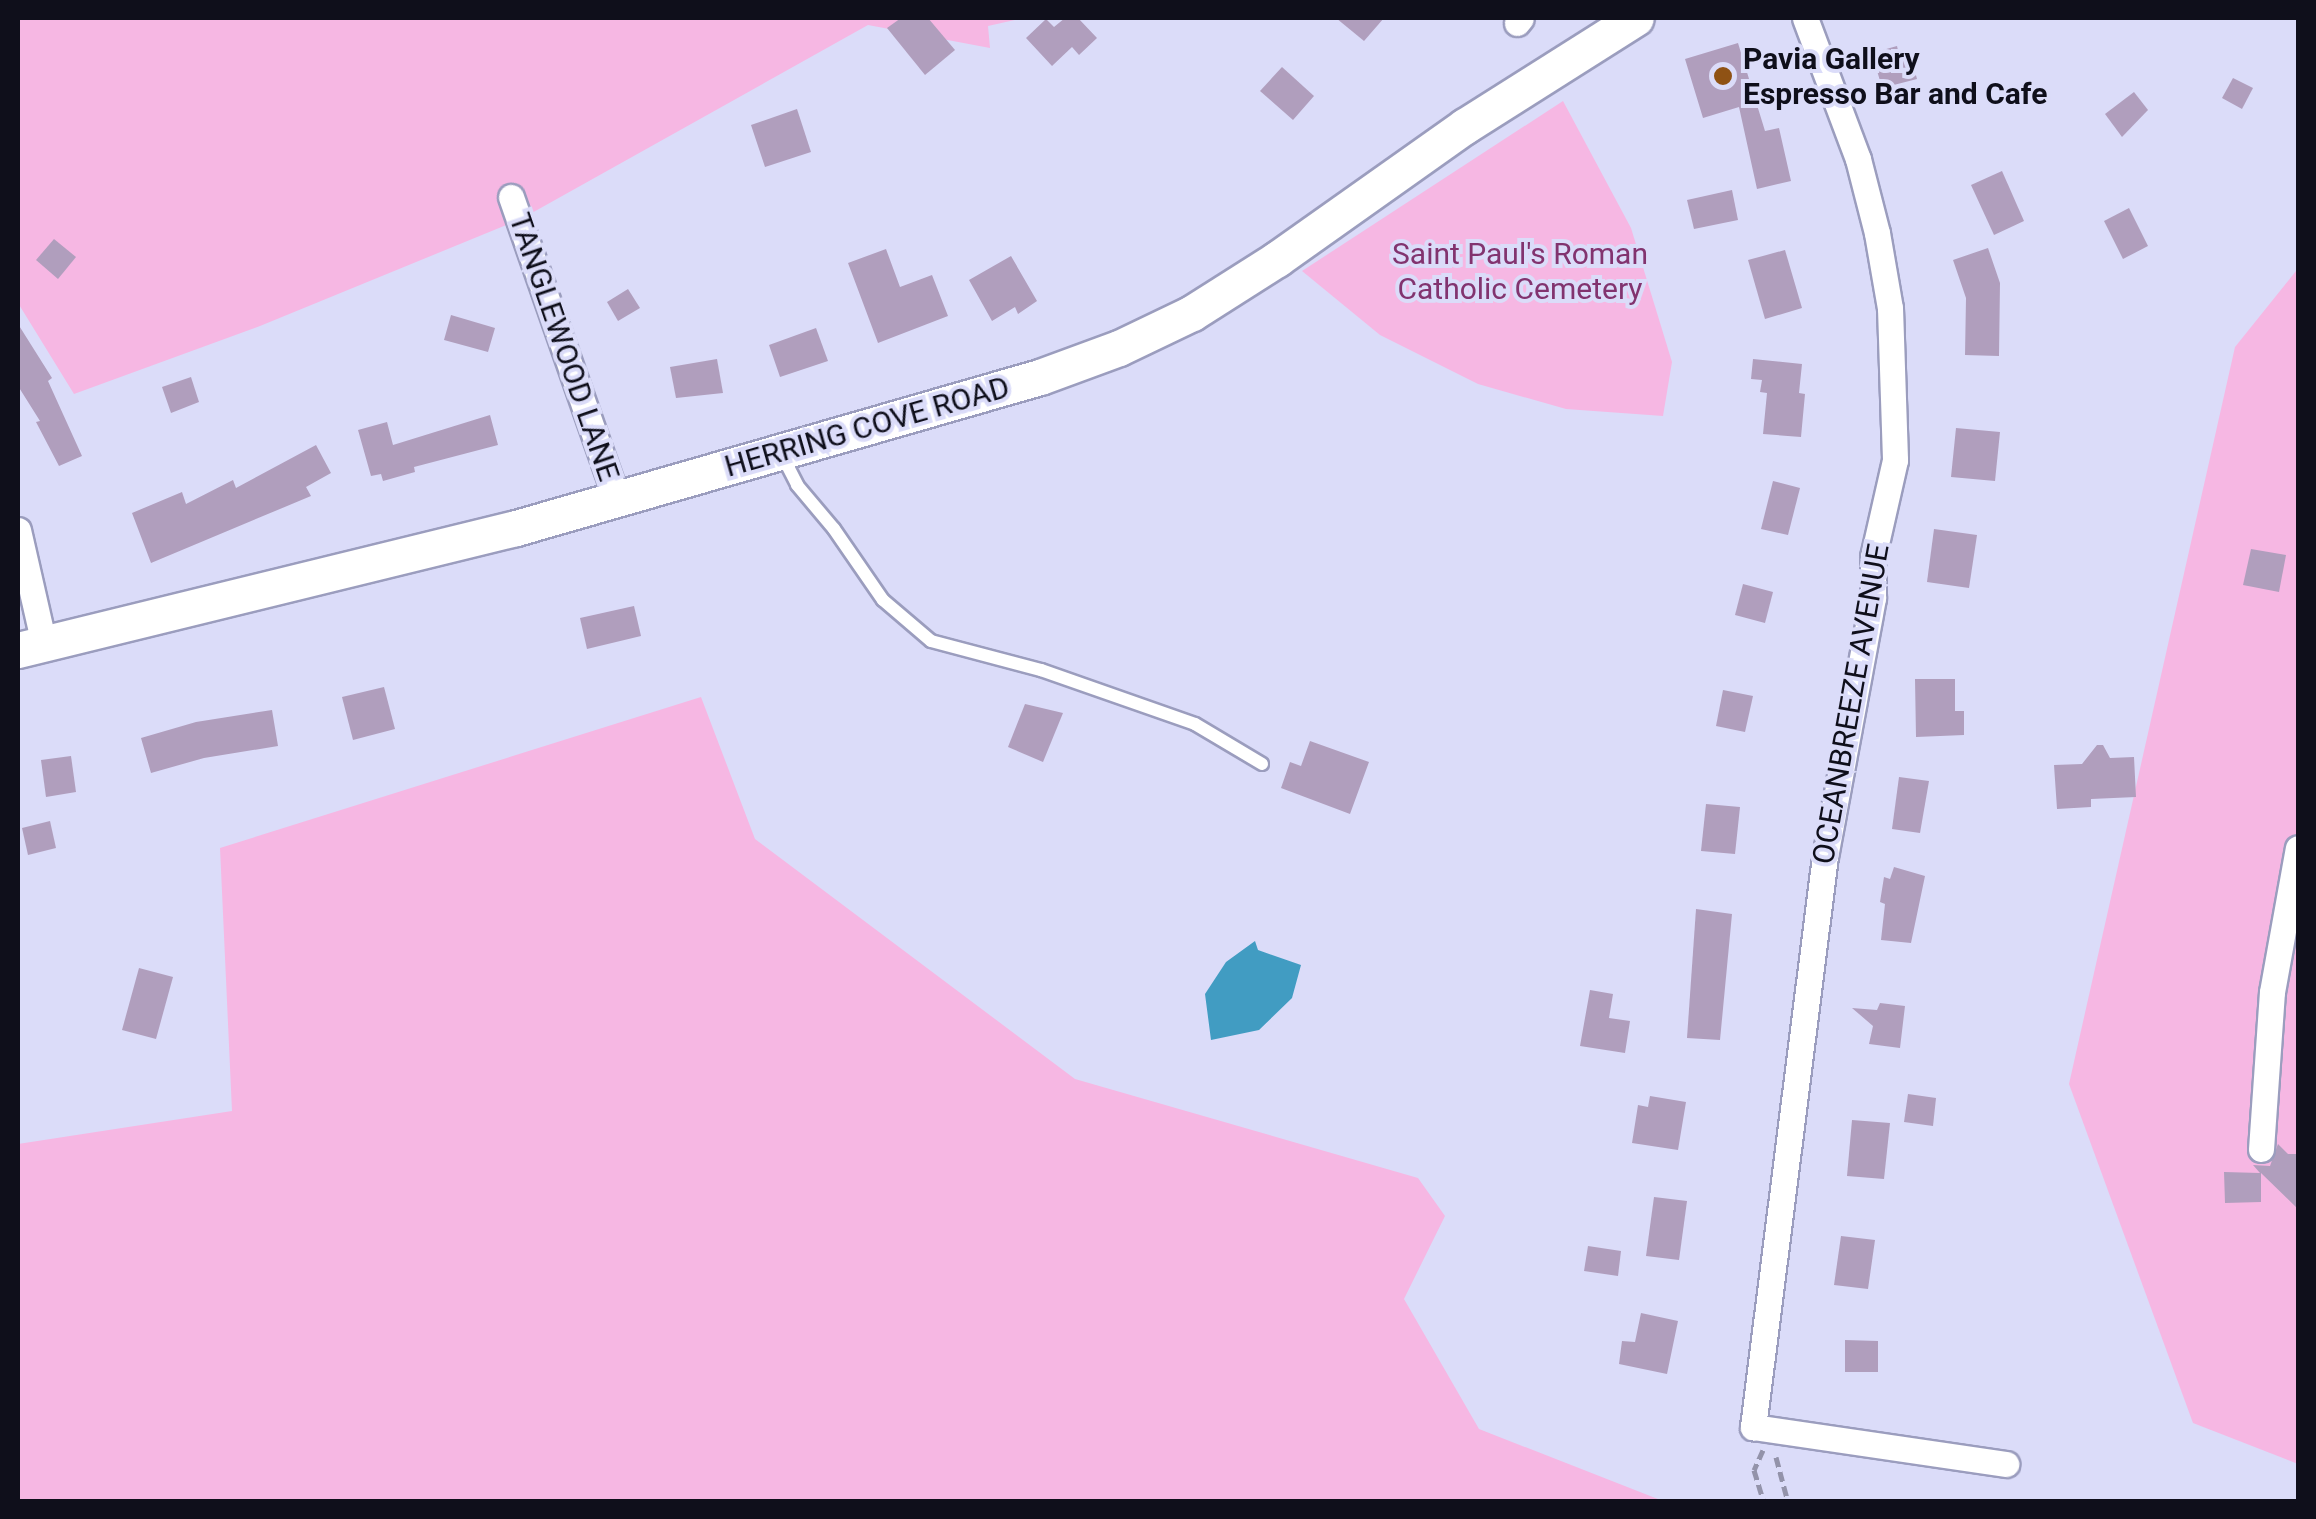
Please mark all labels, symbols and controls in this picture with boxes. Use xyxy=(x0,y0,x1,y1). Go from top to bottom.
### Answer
place label: Pavia Gallery Espresso Bar and Cafe xyxy=(1743,41,2047,112)
marker: Pavia Gallery Espresso Bar and Cafe xyxy=(1712,65,1734,87)
street label: TANGLEWOOD LANE xyxy=(501,208,627,486)
park label: Saint Paul's Roman Catholic Cemetery xyxy=(1392,236,1648,306)
street label: HERRING COVE ROAD xyxy=(721,369,1013,485)
street label: OCEANBREEZE AVENUE xyxy=(1805,541,1897,867)

